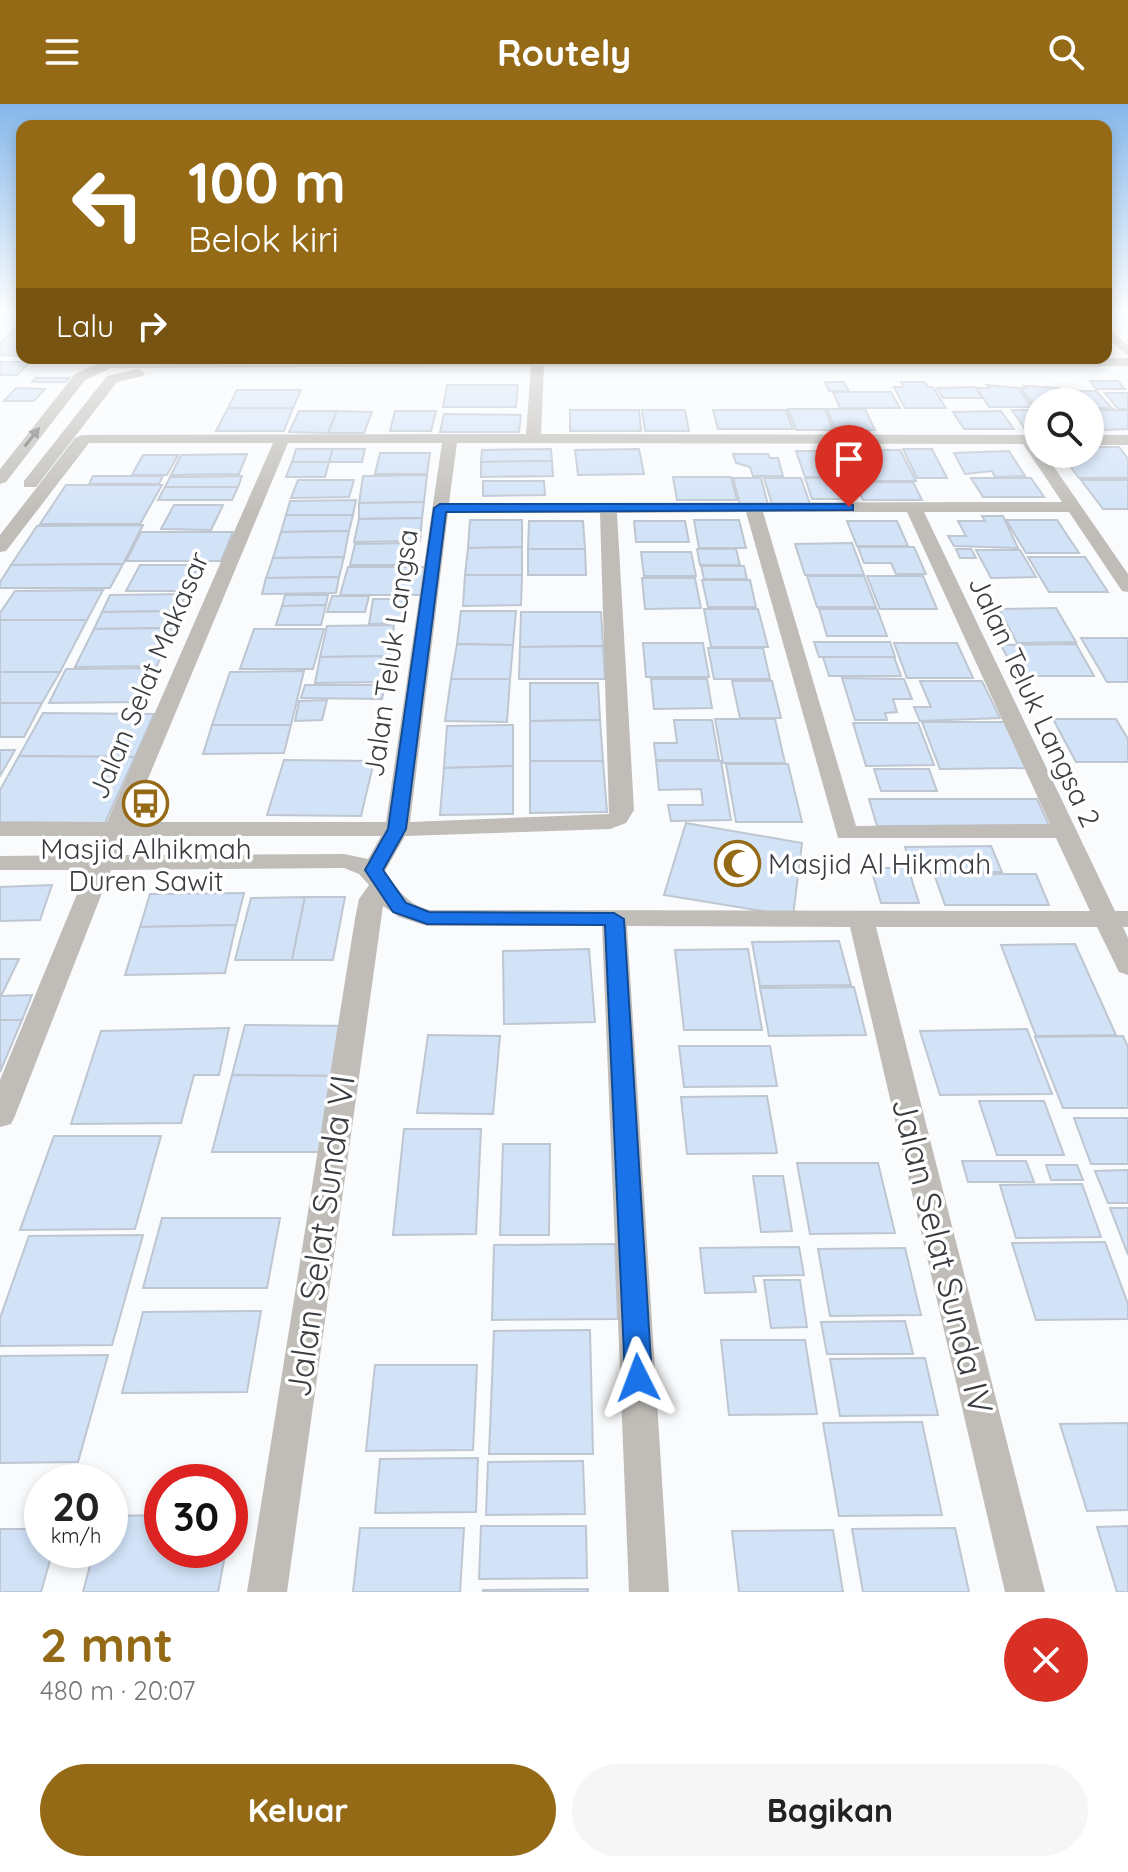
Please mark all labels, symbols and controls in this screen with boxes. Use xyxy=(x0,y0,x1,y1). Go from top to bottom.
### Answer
icon: menu xyxy=(40,30,84,74)
text: Routely xyxy=(497,30,631,75)
icon: search xyxy=(1044,30,1088,74)
text: 100 m xyxy=(188,147,346,217)
icon: left xyxy=(56,152,160,256)
text: Belok kiri xyxy=(188,216,339,261)
icon: right xyxy=(130,304,174,348)
text: Lalu xyxy=(56,307,114,345)
map controls xyxy=(1024,388,1104,468)
button: search xyxy=(1024,388,1104,468)
pin xyxy=(815,425,883,507)
one-way arrow xyxy=(24,427,40,447)
icon: arrive xyxy=(827,437,871,481)
street label: Jalan Teluk Langsa xyxy=(355,527,425,779)
street label: Jalan Selat Makasar xyxy=(80,546,216,804)
street label: Jalan Teluk Langsa 2 xyxy=(961,570,1109,832)
bus stop icon: Masjid Alhikmah Duren Sawit xyxy=(122,780,170,828)
place label: Masjid Alhikmah Duren Sawit xyxy=(40,831,252,898)
mosque icon: Masjid Al Hikmah xyxy=(713,839,761,887)
place label: Masjid Al Hikmah xyxy=(768,846,991,881)
street label: Jalan Selat Sunda VI xyxy=(276,1072,364,1400)
street label: Jalan Selat Sunda IV xyxy=(883,1093,1003,1419)
position arrow xyxy=(596,1336,680,1420)
speed limit sign: 30 xyxy=(144,1464,248,1568)
text: 20 xyxy=(52,1481,100,1531)
text: km/h xyxy=(51,1523,101,1548)
text: 2 mnt xyxy=(40,1614,173,1674)
button: close xyxy=(1004,1618,1088,1702)
text: 480 m · 20:07 xyxy=(40,1674,195,1707)
button: Keluar xyxy=(40,1764,556,1856)
button: Bagikan xyxy=(572,1764,1088,1856)

